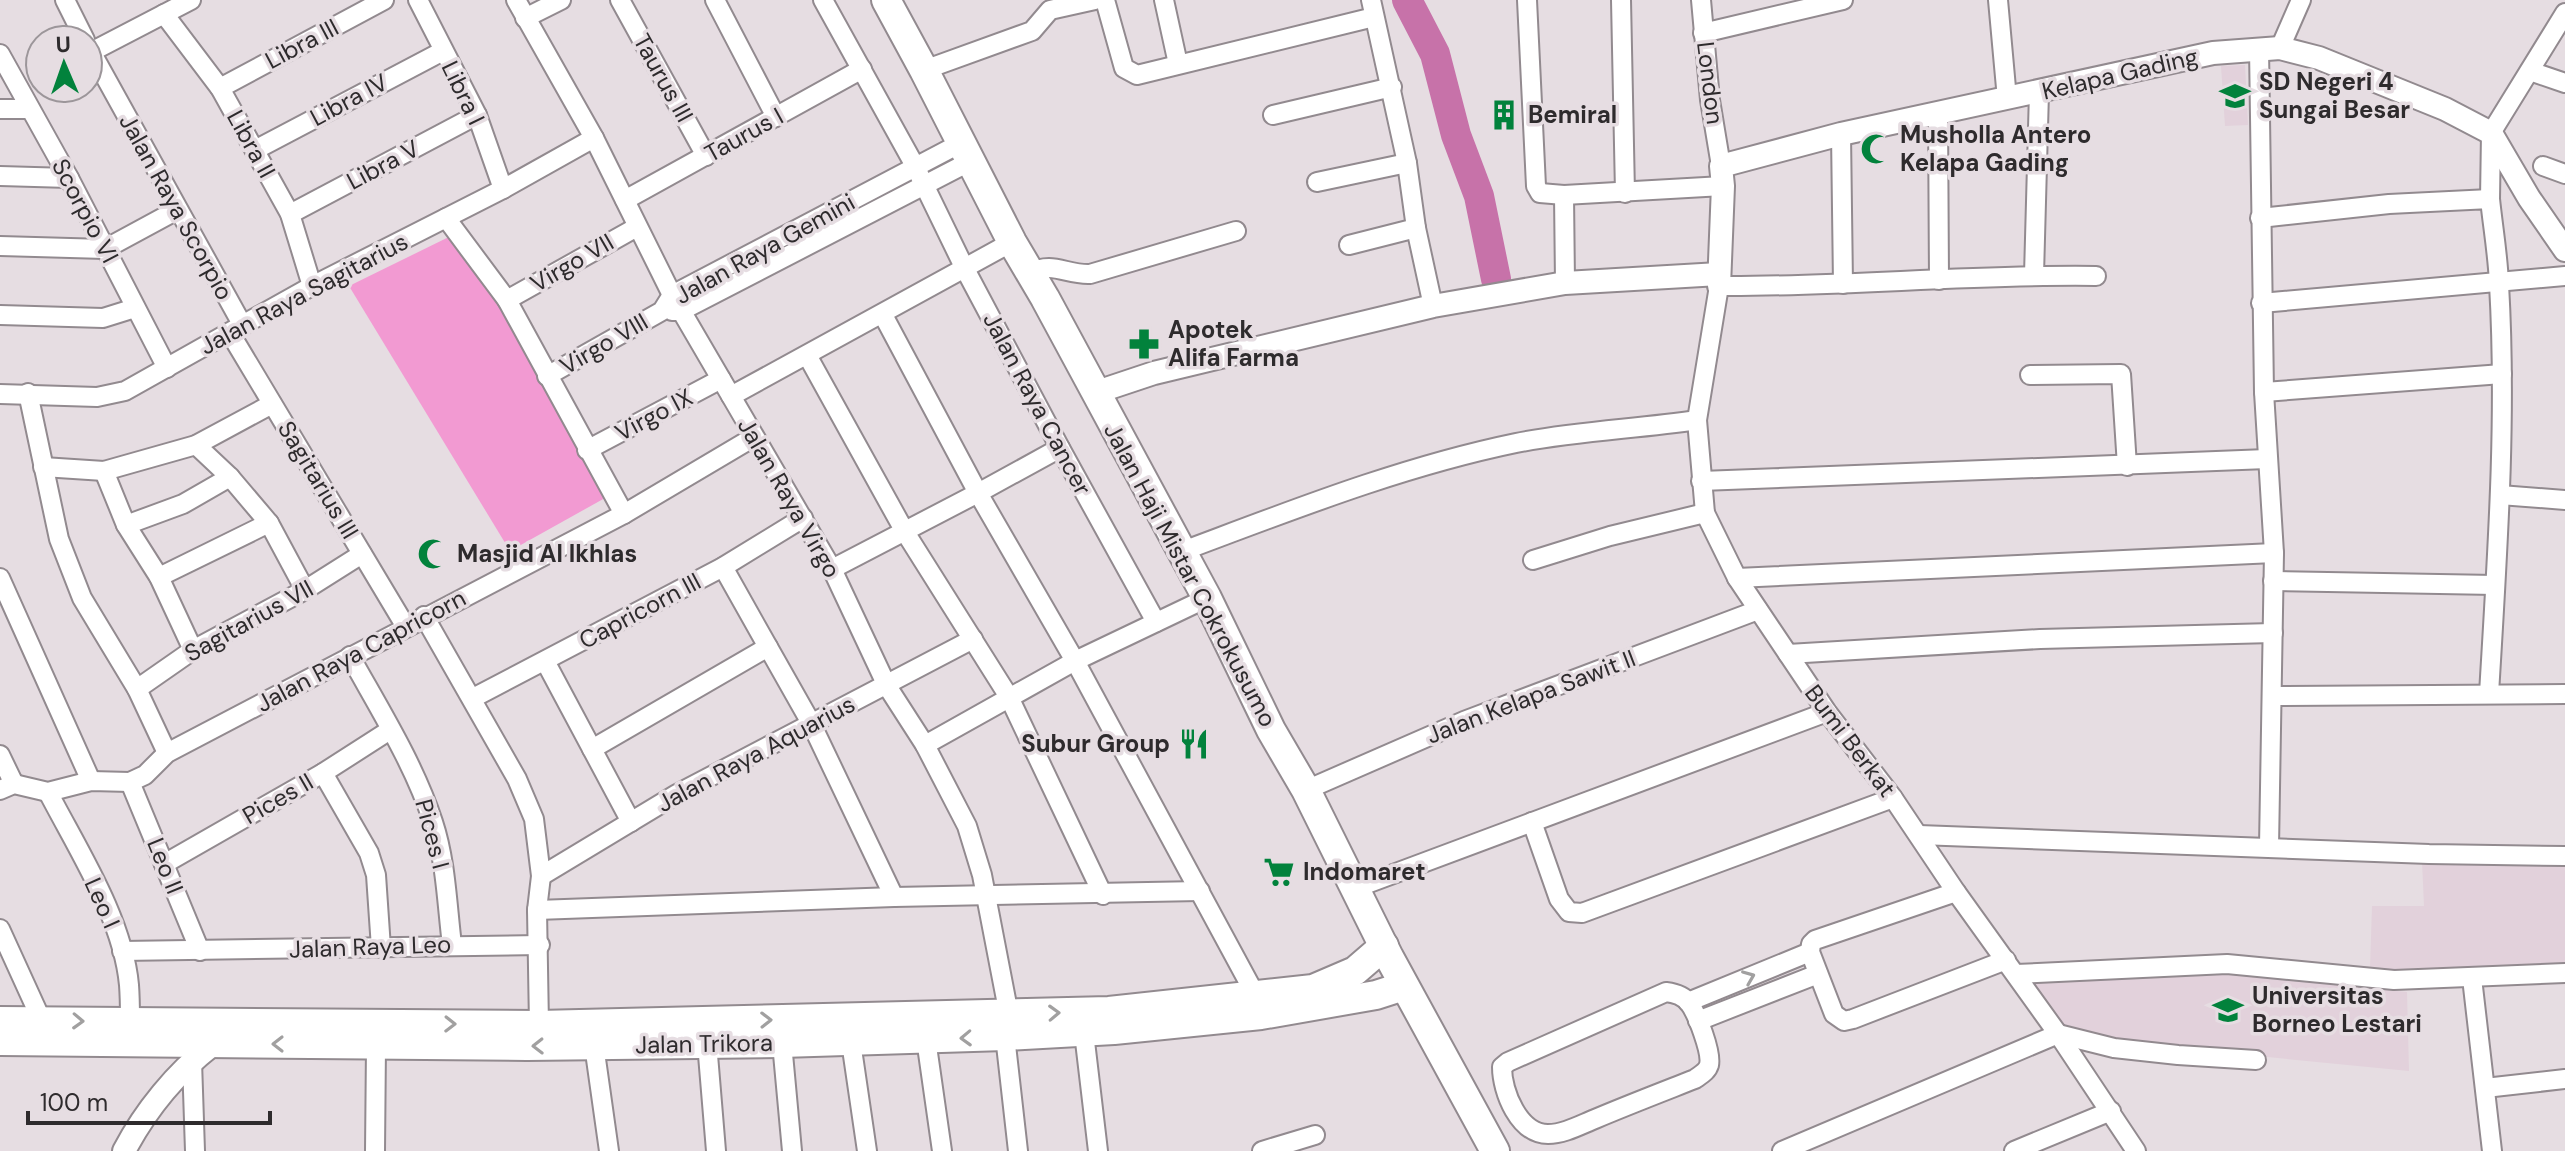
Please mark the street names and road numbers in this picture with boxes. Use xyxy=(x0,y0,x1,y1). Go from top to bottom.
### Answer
street label: Libra III xyxy=(260,11,344,76)
street label: Taurus III xyxy=(627,28,700,127)
street label: London xyxy=(1690,40,1731,126)
street label: Kelapa Gading xyxy=(2039,41,2201,106)
street label: Libra I xyxy=(435,56,492,130)
street label: Libra IV xyxy=(305,66,393,133)
street label: Taurus I xyxy=(699,100,789,169)
street label: Libra II xyxy=(220,104,283,183)
street label: Jalan Raya Scorpio xyxy=(112,108,240,305)
street label: Libra V xyxy=(341,133,424,197)
street label: Scorpio VI xyxy=(45,153,126,268)
street label: Jalan Raya Gemini xyxy=(669,186,860,311)
street label: Jalan Raya Sagitarius xyxy=(194,226,413,362)
street label: Virgo VII xyxy=(524,226,619,299)
street label: Virgo VIII xyxy=(554,306,653,381)
street label: Jalan Raya Cancer xyxy=(976,307,1099,501)
street label: Virgo IX xyxy=(609,381,698,448)
street label: Jalan Raya Virgo xyxy=(731,412,848,583)
street label: Sagitarius III xyxy=(271,415,366,544)
street label: Jalan Haji Mistar Cokrokusumo xyxy=(1097,418,1284,732)
street label: Capricorn III xyxy=(573,565,706,656)
street label: Sagitarius VII xyxy=(179,572,319,669)
street label: Jalan Raya Capricorn xyxy=(251,582,471,719)
street label: Jalan Kelapa Sawit II xyxy=(1422,642,1640,751)
street label: Bumi Berkat xyxy=(1798,678,1903,803)
street label: Jalan Raya Aquarius xyxy=(651,688,860,819)
street label: Pices II xyxy=(237,766,319,831)
street label: Pices I xyxy=(408,796,457,872)
street label: Leo II xyxy=(140,833,191,898)
street label: Leo I xyxy=(78,873,127,933)
street label: Jalan Raya Leo xyxy=(288,928,452,965)
street label: Jalan Trikora xyxy=(635,1027,773,1060)

